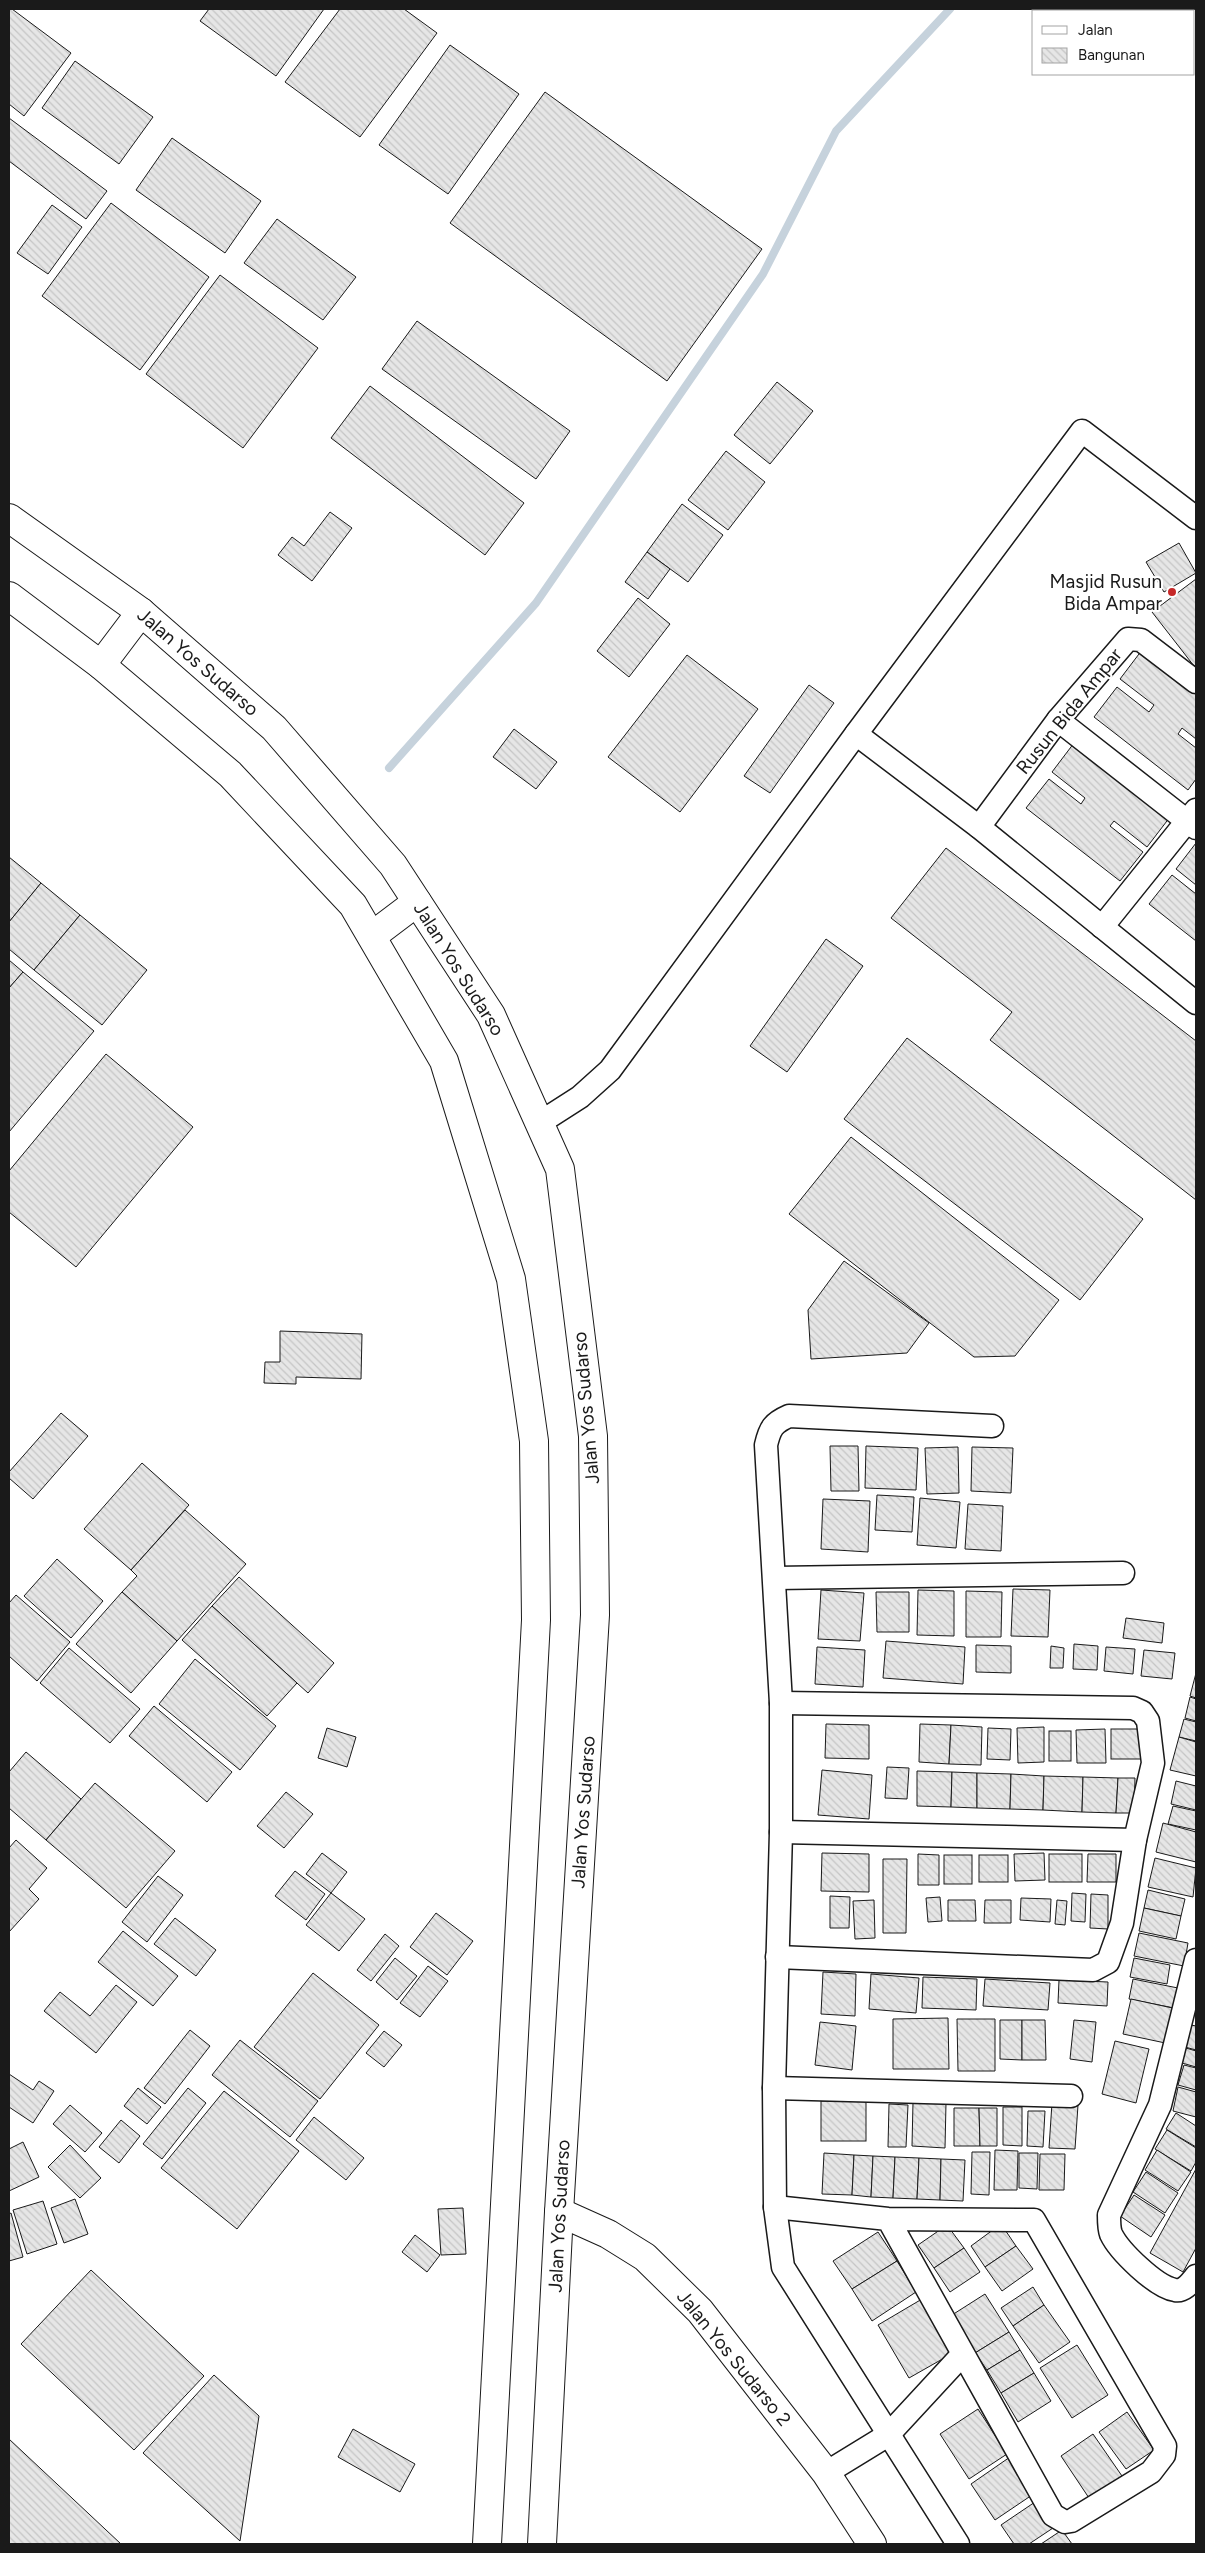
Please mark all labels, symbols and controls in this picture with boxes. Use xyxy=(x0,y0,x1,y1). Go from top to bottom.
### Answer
legend xyxy=(1032,10,1195,75)
text: Jalan xyxy=(1078,21,1113,39)
text: Bangunan xyxy=(1078,46,1145,64)
place label: Masjid Rusun Bida Ampar xyxy=(1049,570,1163,615)
marker: Masjid Rusun Bida Ampar xyxy=(1166,586,1178,598)
street label: Jalan Yos Sudarso xyxy=(133,603,263,721)
street label: Rusun Bida Ampar xyxy=(1011,643,1127,779)
street label: Jalan Yos Sudarso xyxy=(409,898,509,1040)
street label: Jalan Yos Sudarso xyxy=(568,1331,604,1485)
street label: Jalan Yos Sudarso xyxy=(566,1735,600,1889)
street label: Jalan Yos Sudarso xyxy=(544,2139,574,2293)
street label: Jalan Yos Sudarso 2 xyxy=(672,2285,796,2431)

